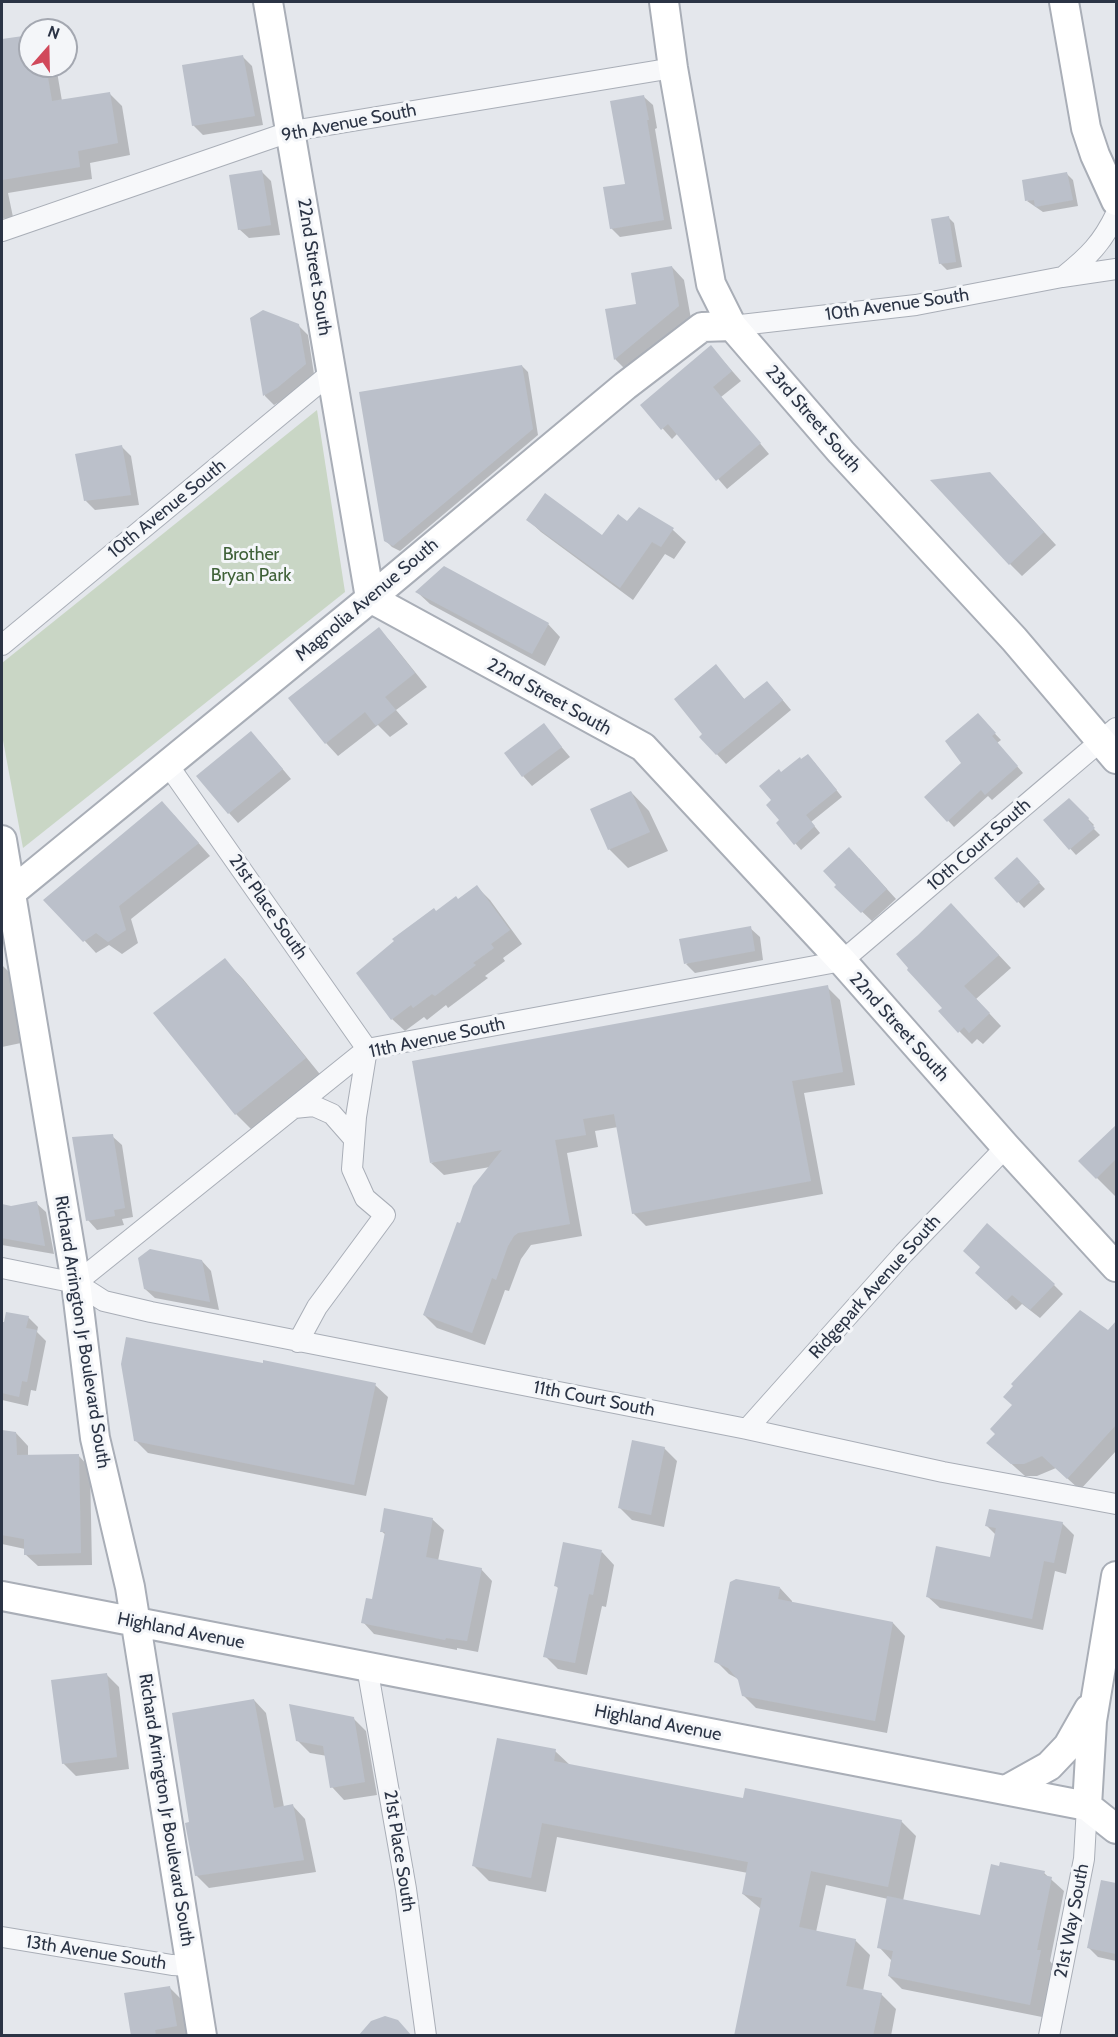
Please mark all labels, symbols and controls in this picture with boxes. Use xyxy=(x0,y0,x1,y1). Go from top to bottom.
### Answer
north arrow xyxy=(18,18,78,78)
text: N xyxy=(45,22,62,43)
street label: 9th Avenue South xyxy=(280,99,418,147)
street label: 22nd Street South xyxy=(292,197,336,337)
street label: 10th Avenue South xyxy=(824,284,970,326)
street label: 23rd Street South xyxy=(761,361,865,477)
street label: 10th Avenue South xyxy=(104,455,230,563)
street label: Magnolia Avenue South xyxy=(291,534,443,666)
park label: Brother Bryan Park xyxy=(211,544,291,586)
street label: 22nd Street South xyxy=(483,654,615,740)
street label: 10th Court South xyxy=(923,794,1035,896)
street label: 21st Place South xyxy=(224,850,312,964)
street label: 22nd Street South xyxy=(844,968,954,1086)
street label: 11th Avenue South xyxy=(367,1013,507,1063)
street label: Richard Arrington Jr Boulevard South xyxy=(50,1194,114,1470)
street label: Ridgepark Avenue South xyxy=(805,1211,945,1363)
street label: 11th Court South xyxy=(531,1377,657,1421)
street label: Highland Avenue xyxy=(116,1608,246,1654)
street label: Richard Arrington Jr Boulevard South xyxy=(134,1672,198,1948)
street label: Highland Avenue xyxy=(593,1700,723,1746)
street label: 21st Place South xyxy=(379,1789,419,1913)
street label: 21st Way South xyxy=(1050,1862,1094,1980)
street label: 13th Avenue South xyxy=(24,1931,168,1975)

